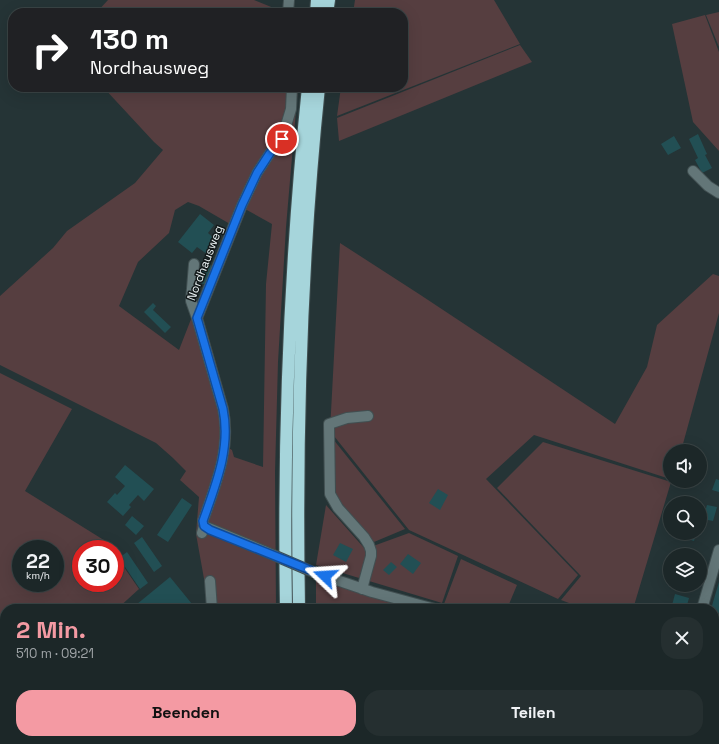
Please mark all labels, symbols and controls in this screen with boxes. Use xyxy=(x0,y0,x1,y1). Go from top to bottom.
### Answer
text: 130 m xyxy=(90,21,169,57)
icon: right xyxy=(24,24,76,76)
text: Nordhausweg xyxy=(90,56,209,79)
pin xyxy=(265,122,299,156)
icon: arrive xyxy=(271,128,293,150)
street label: Nordhausweg xyxy=(183,223,227,303)
map controls xyxy=(663,444,707,592)
button: sound xyxy=(663,444,707,488)
button: search xyxy=(663,496,707,540)
speed limit sign: 30 xyxy=(72,540,124,592)
text: 22 xyxy=(26,548,50,574)
button: layers xyxy=(663,548,707,592)
position arrow xyxy=(304,555,346,597)
text: km/h xyxy=(26,569,50,582)
text: 2 Min. xyxy=(16,614,86,645)
button: close xyxy=(661,617,703,659)
text: 510 m · 09:21 xyxy=(16,645,94,662)
button: Beenden xyxy=(16,690,356,736)
button: Teilen xyxy=(364,690,703,736)

